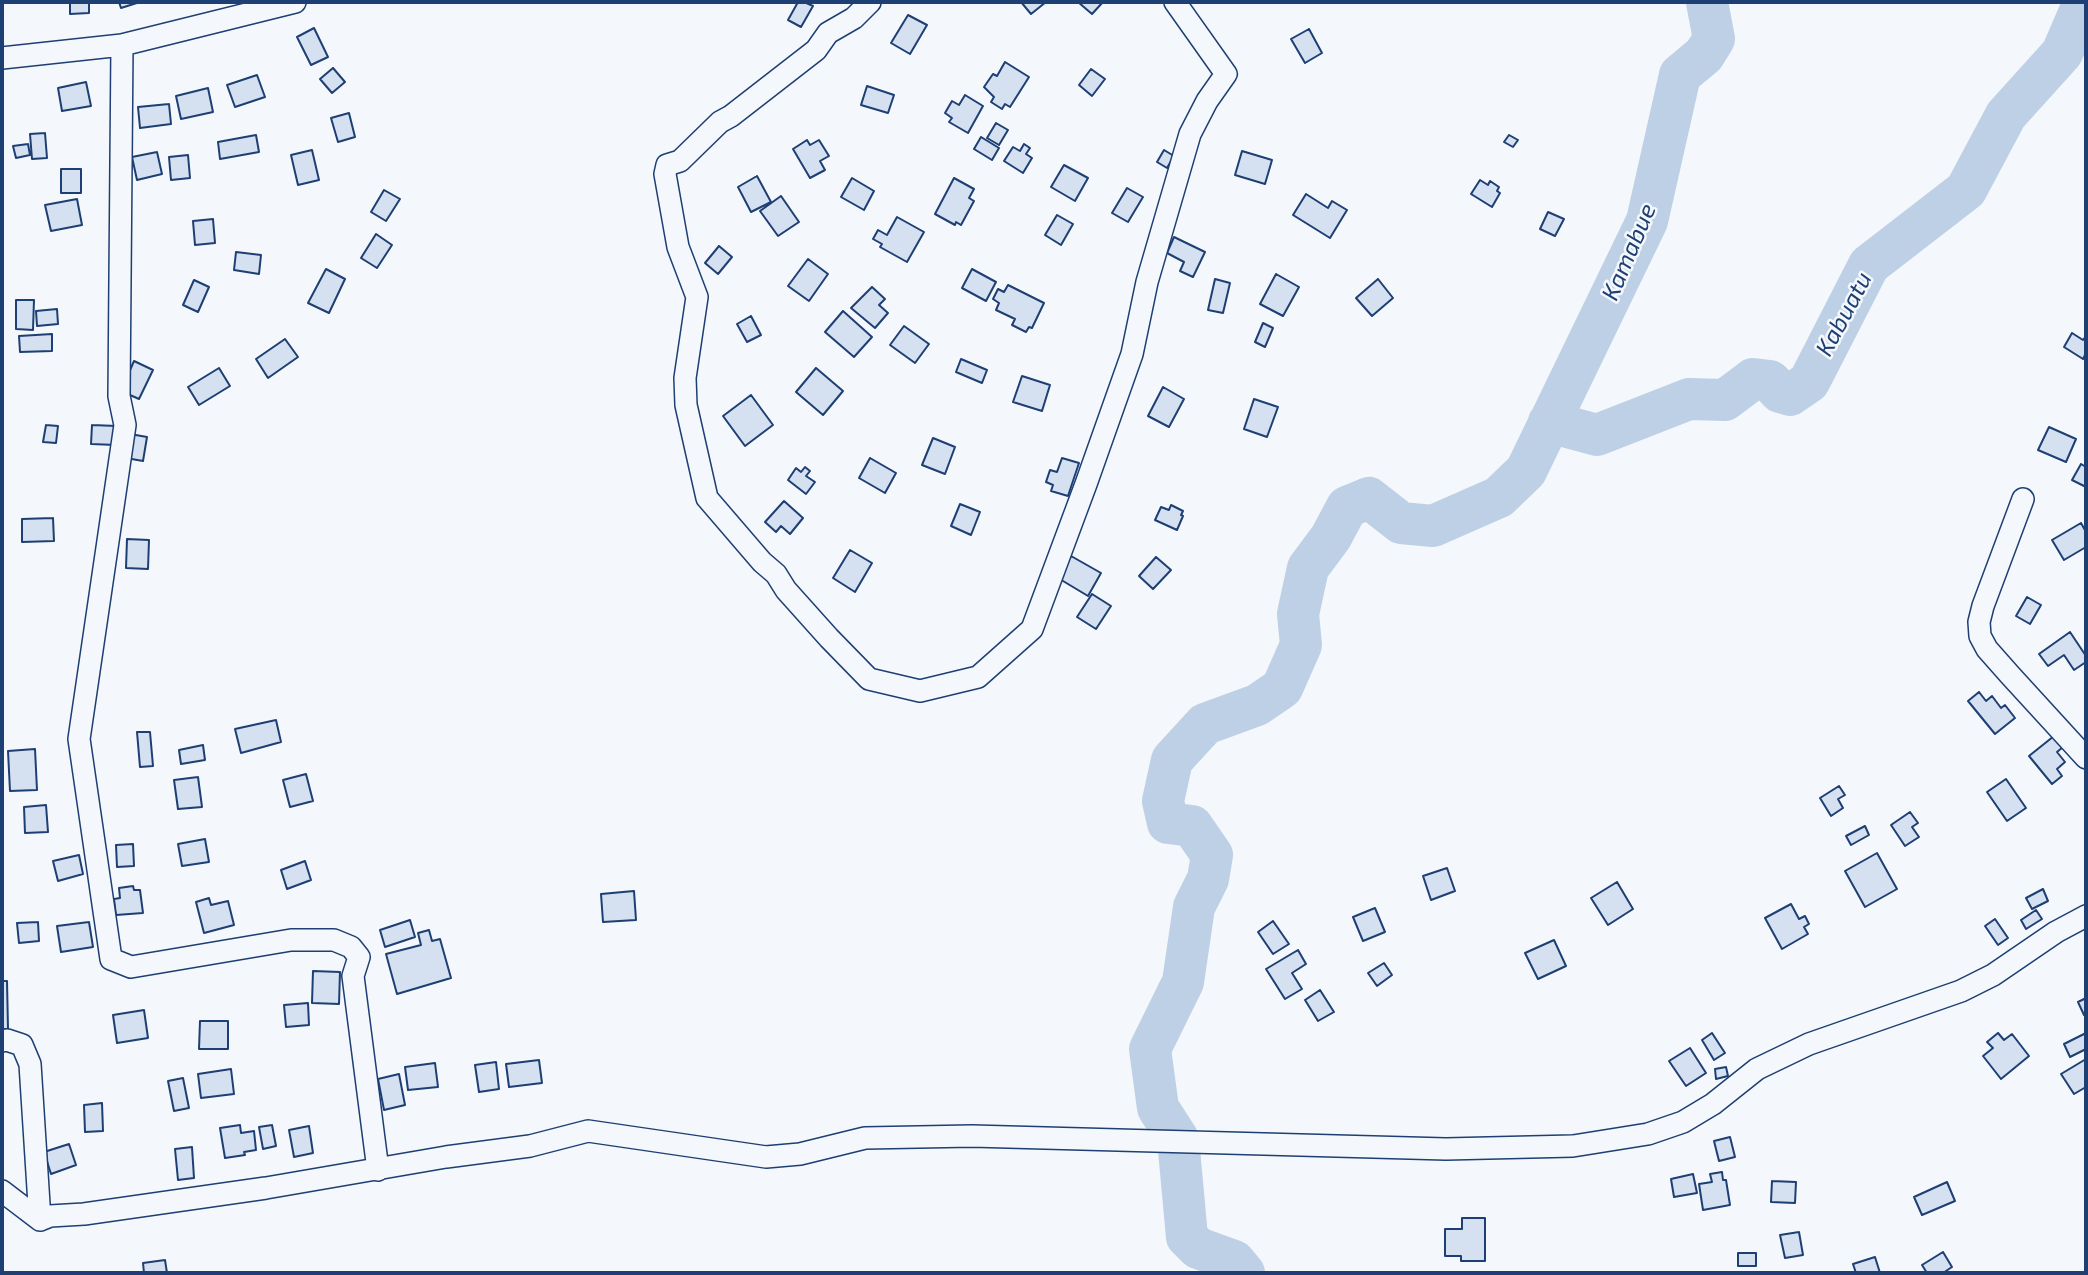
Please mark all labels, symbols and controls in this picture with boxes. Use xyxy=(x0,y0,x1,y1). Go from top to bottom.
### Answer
water label: Kamabue xyxy=(1596,199,1662,305)
water label: Kabuatu xyxy=(1810,267,1878,361)

